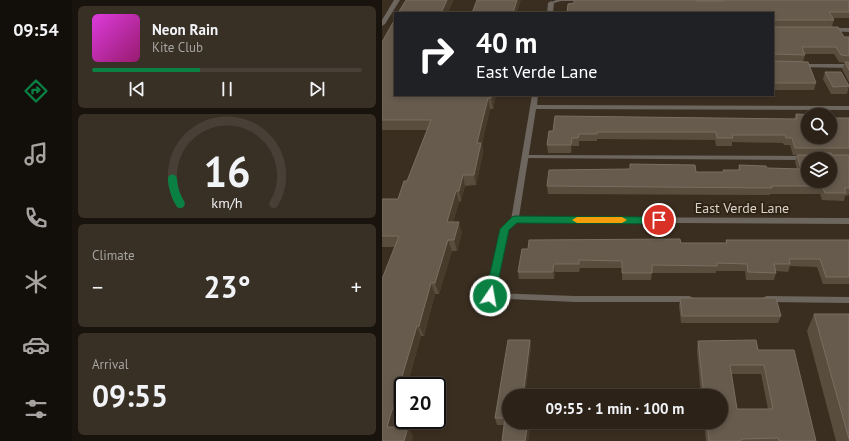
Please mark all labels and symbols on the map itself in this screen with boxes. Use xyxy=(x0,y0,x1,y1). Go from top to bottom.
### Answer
street label: East Verde Lane xyxy=(695,199,789,217)
pin xyxy=(642,203,676,237)
position arrow xyxy=(469,275,511,317)
speed limit sign: 20 xyxy=(394,377,446,429)

